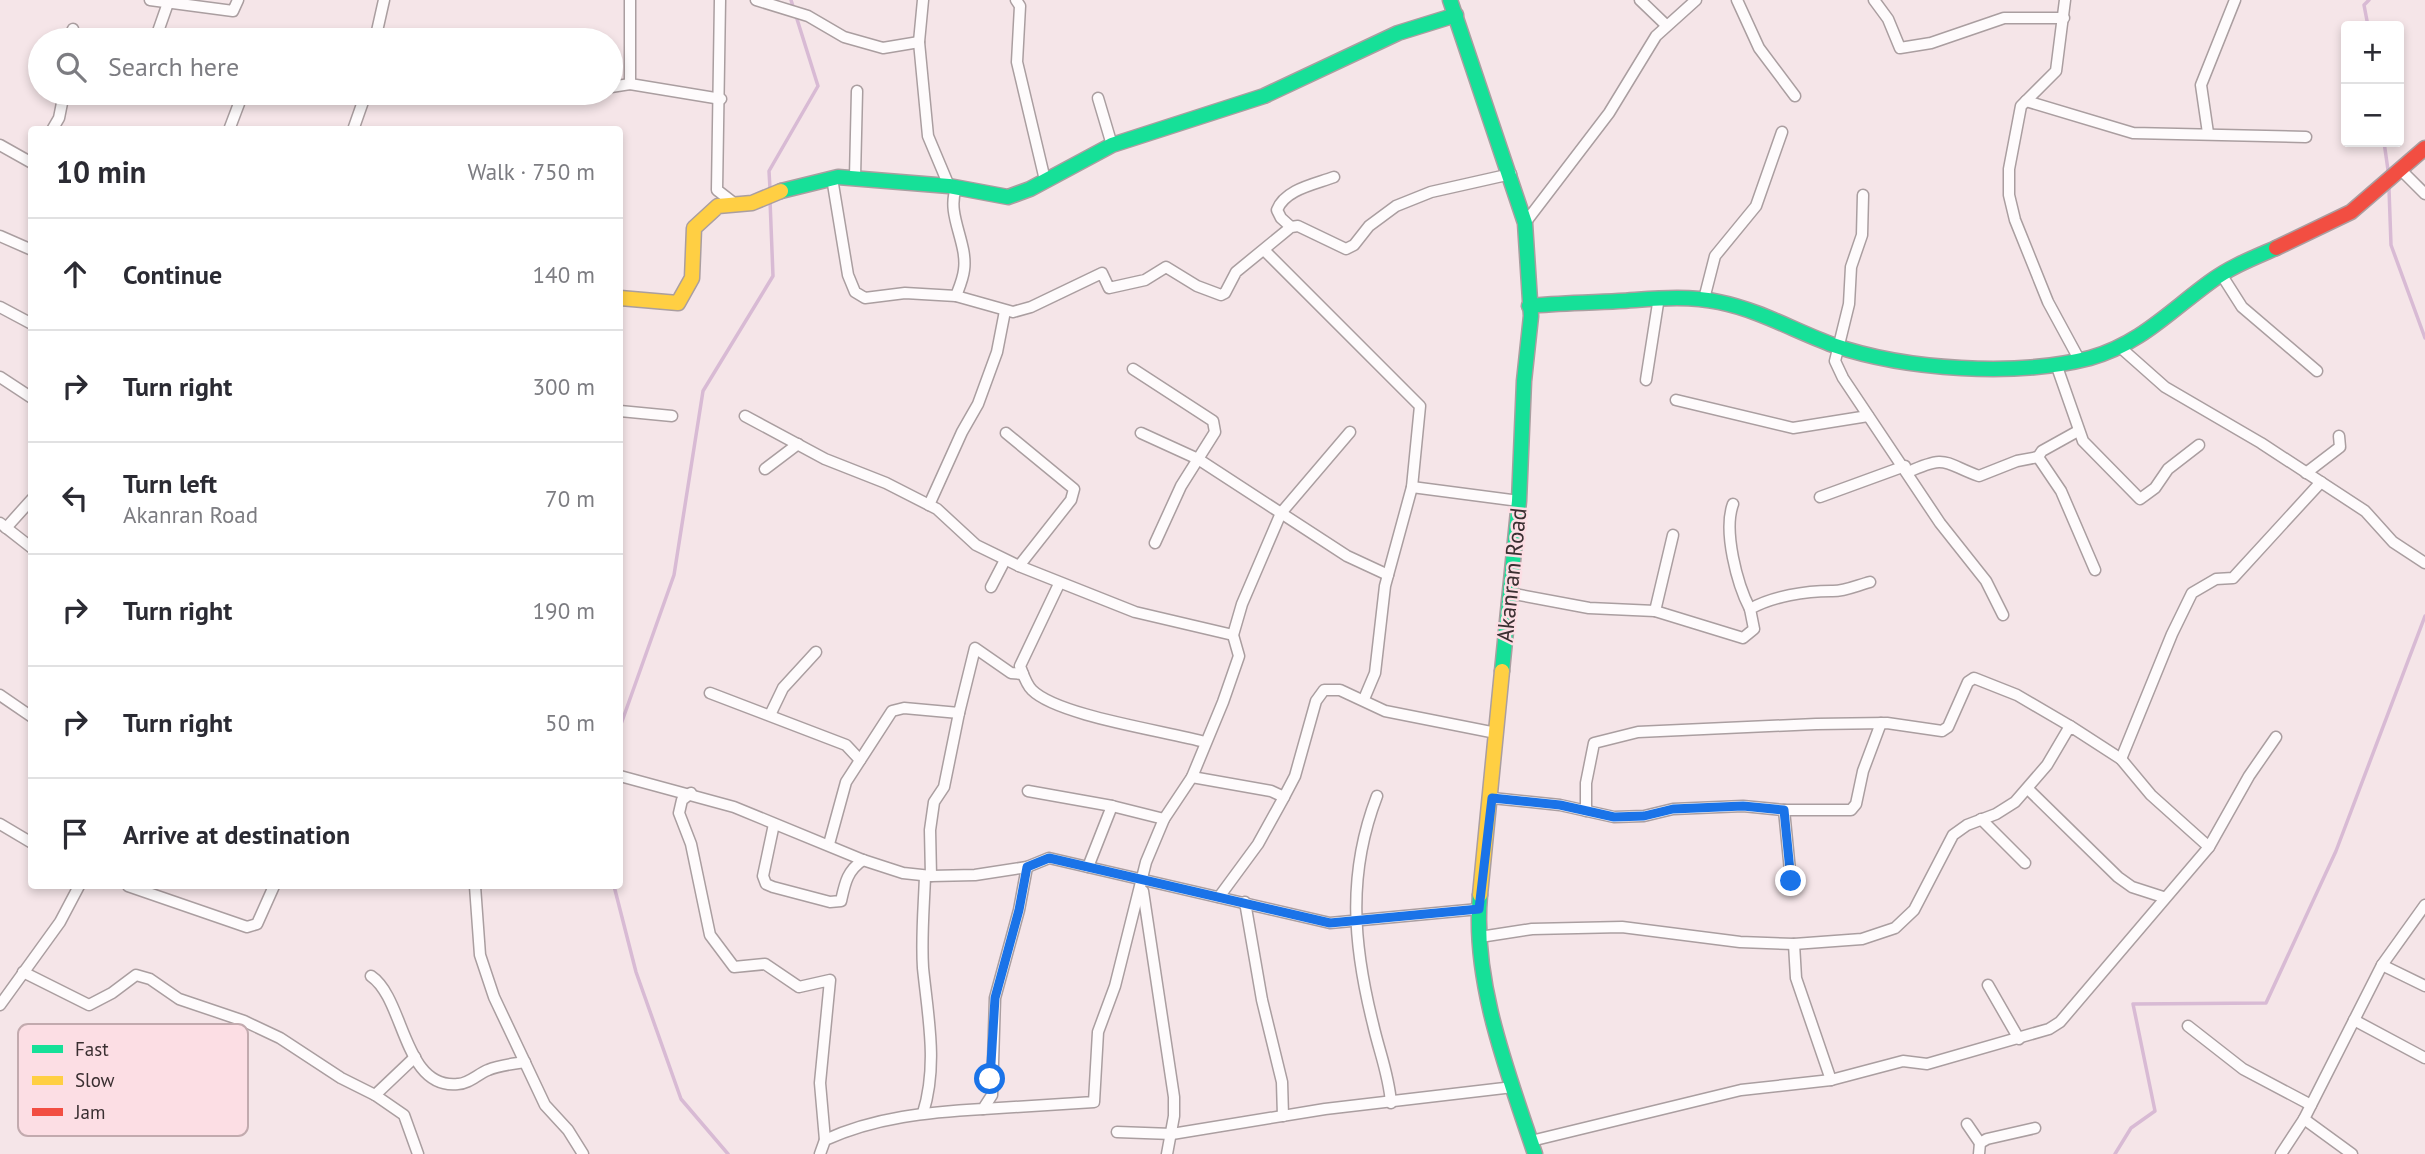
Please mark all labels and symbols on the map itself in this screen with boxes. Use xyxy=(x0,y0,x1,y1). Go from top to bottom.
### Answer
street label: Akanran Road xyxy=(1490,506,1532,644)
route end xyxy=(1775,865,1806,896)
legend xyxy=(18,1024,248,1136)
text: Fast xyxy=(75,1037,109,1061)
route start xyxy=(974,1063,1005,1094)
text: Slow xyxy=(75,1068,115,1092)
text: Jam xyxy=(74,1100,105,1124)

